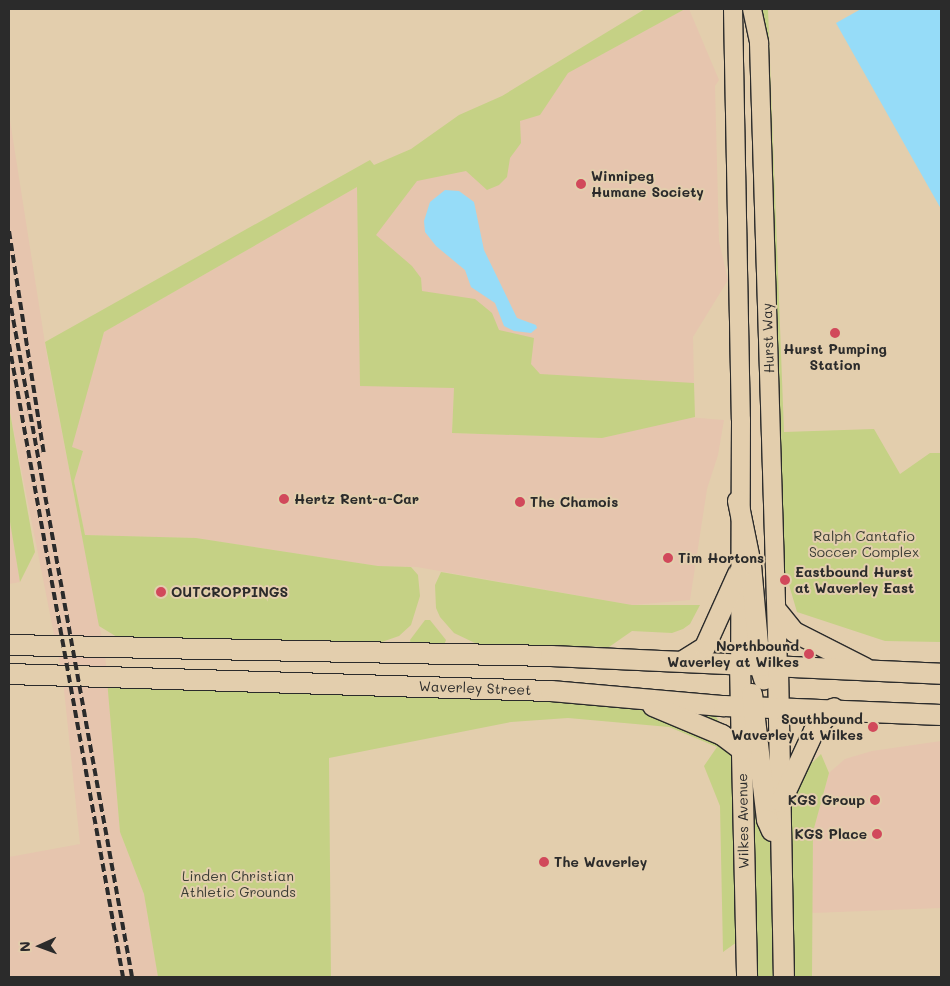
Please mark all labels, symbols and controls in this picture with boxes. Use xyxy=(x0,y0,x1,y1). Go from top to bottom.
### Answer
place label: Winnipeg Humane Society xyxy=(591,168,704,200)
marker: Winnipeg Humane Society xyxy=(575,178,587,190)
street label: Hurst Way xyxy=(758,303,778,373)
marker: Hurst Pumping Station xyxy=(829,327,841,339)
place label: Hurst Pumping Station xyxy=(783,341,887,374)
place label: Hertz Rent-a-Car xyxy=(294,491,419,507)
marker: Hertz Rent-a-Car xyxy=(278,493,290,505)
place label: The Chamois xyxy=(530,494,618,510)
marker: The Chamois xyxy=(514,496,526,508)
park label: Ralph Cantafio Soccer Complex xyxy=(809,528,919,560)
place label: Tim Hortons xyxy=(678,550,764,566)
marker: Tim Hortons xyxy=(662,552,674,564)
place label: Eastbound Hurst at Waverley East xyxy=(795,564,914,596)
marker: Eastbound Hurst at Waverley East xyxy=(779,574,791,586)
place label: OUTCROPPINGS xyxy=(171,584,288,600)
marker: OUTCROPPINGS xyxy=(155,586,167,598)
place label: Northbound Waverley at Wilkes xyxy=(667,638,799,670)
marker: Northbound Waverley at Wilkes xyxy=(803,648,815,660)
street label: Waverley Street xyxy=(418,678,532,698)
place label: Southbound Waverley at Wilkes xyxy=(731,711,863,744)
marker: Southbound Waverley at Wilkes xyxy=(867,721,879,733)
street label: Wilkes Avenue xyxy=(734,773,752,869)
place label: KGS Group xyxy=(788,792,865,808)
marker: KGS Group xyxy=(869,794,881,806)
place label: KGS Place xyxy=(795,826,867,842)
marker: KGS Place xyxy=(871,828,883,840)
place label: The Waverley xyxy=(554,854,647,870)
marker: The Waverley xyxy=(538,856,550,868)
park label: Linden Christian Athletic Grounds xyxy=(180,868,296,900)
north arrow xyxy=(15,921,65,971)
text: N xyxy=(15,941,34,952)

